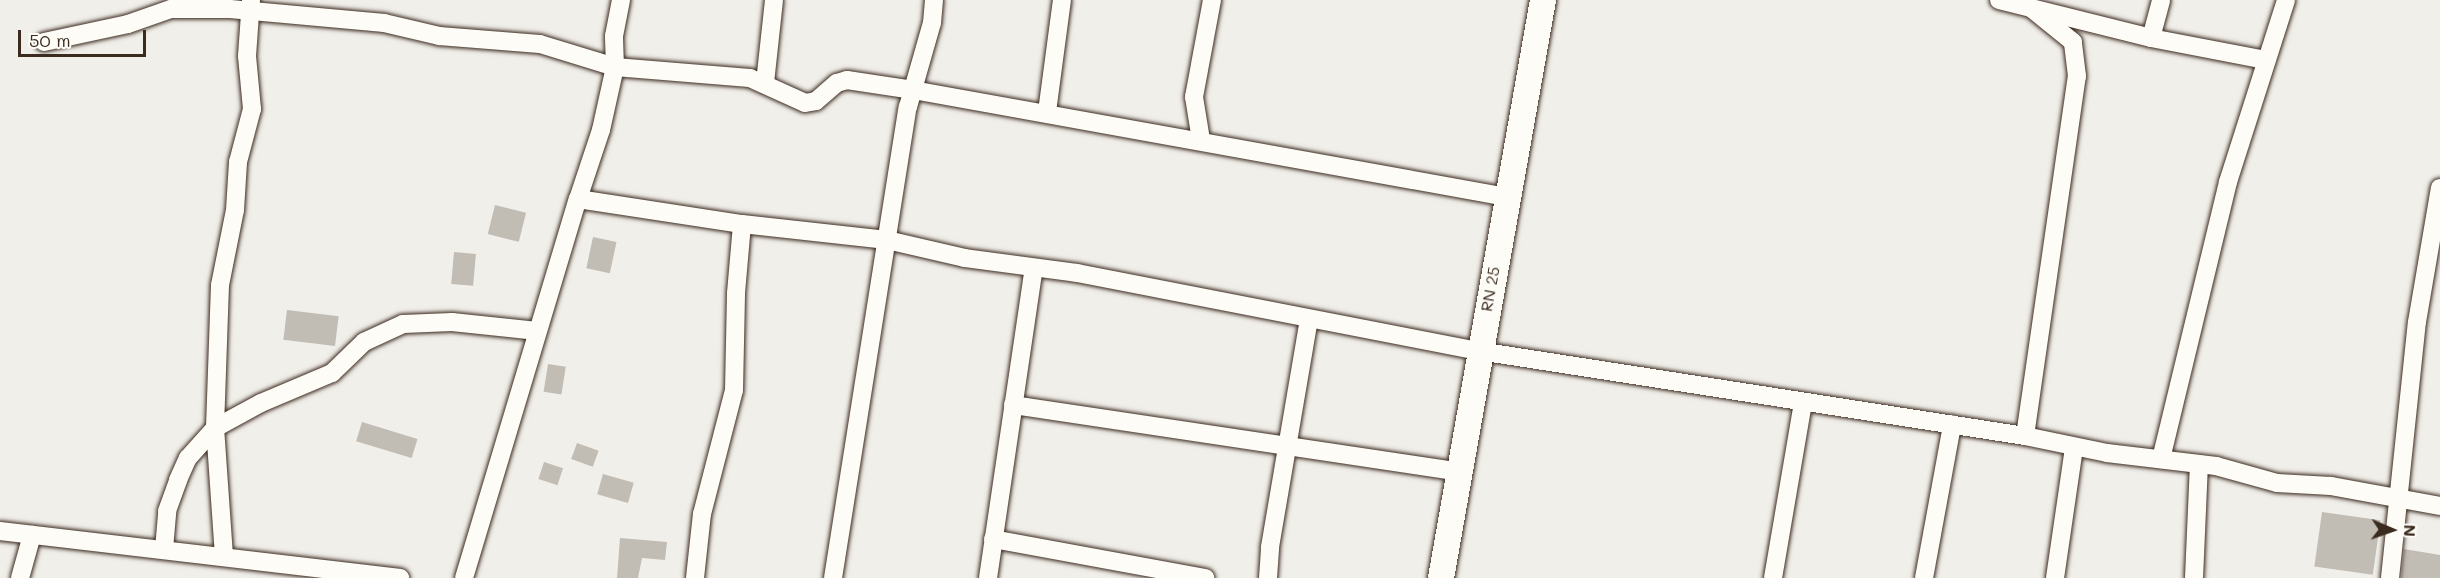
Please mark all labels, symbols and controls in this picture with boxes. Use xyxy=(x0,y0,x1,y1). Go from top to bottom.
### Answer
scale bar xyxy=(21,18,148,56)
text: 50 m xyxy=(29,28,71,52)
street label: RN 25 xyxy=(1477,265,1503,313)
north arrow xyxy=(2362,500,2422,560)
text: N xyxy=(2400,524,2421,537)

